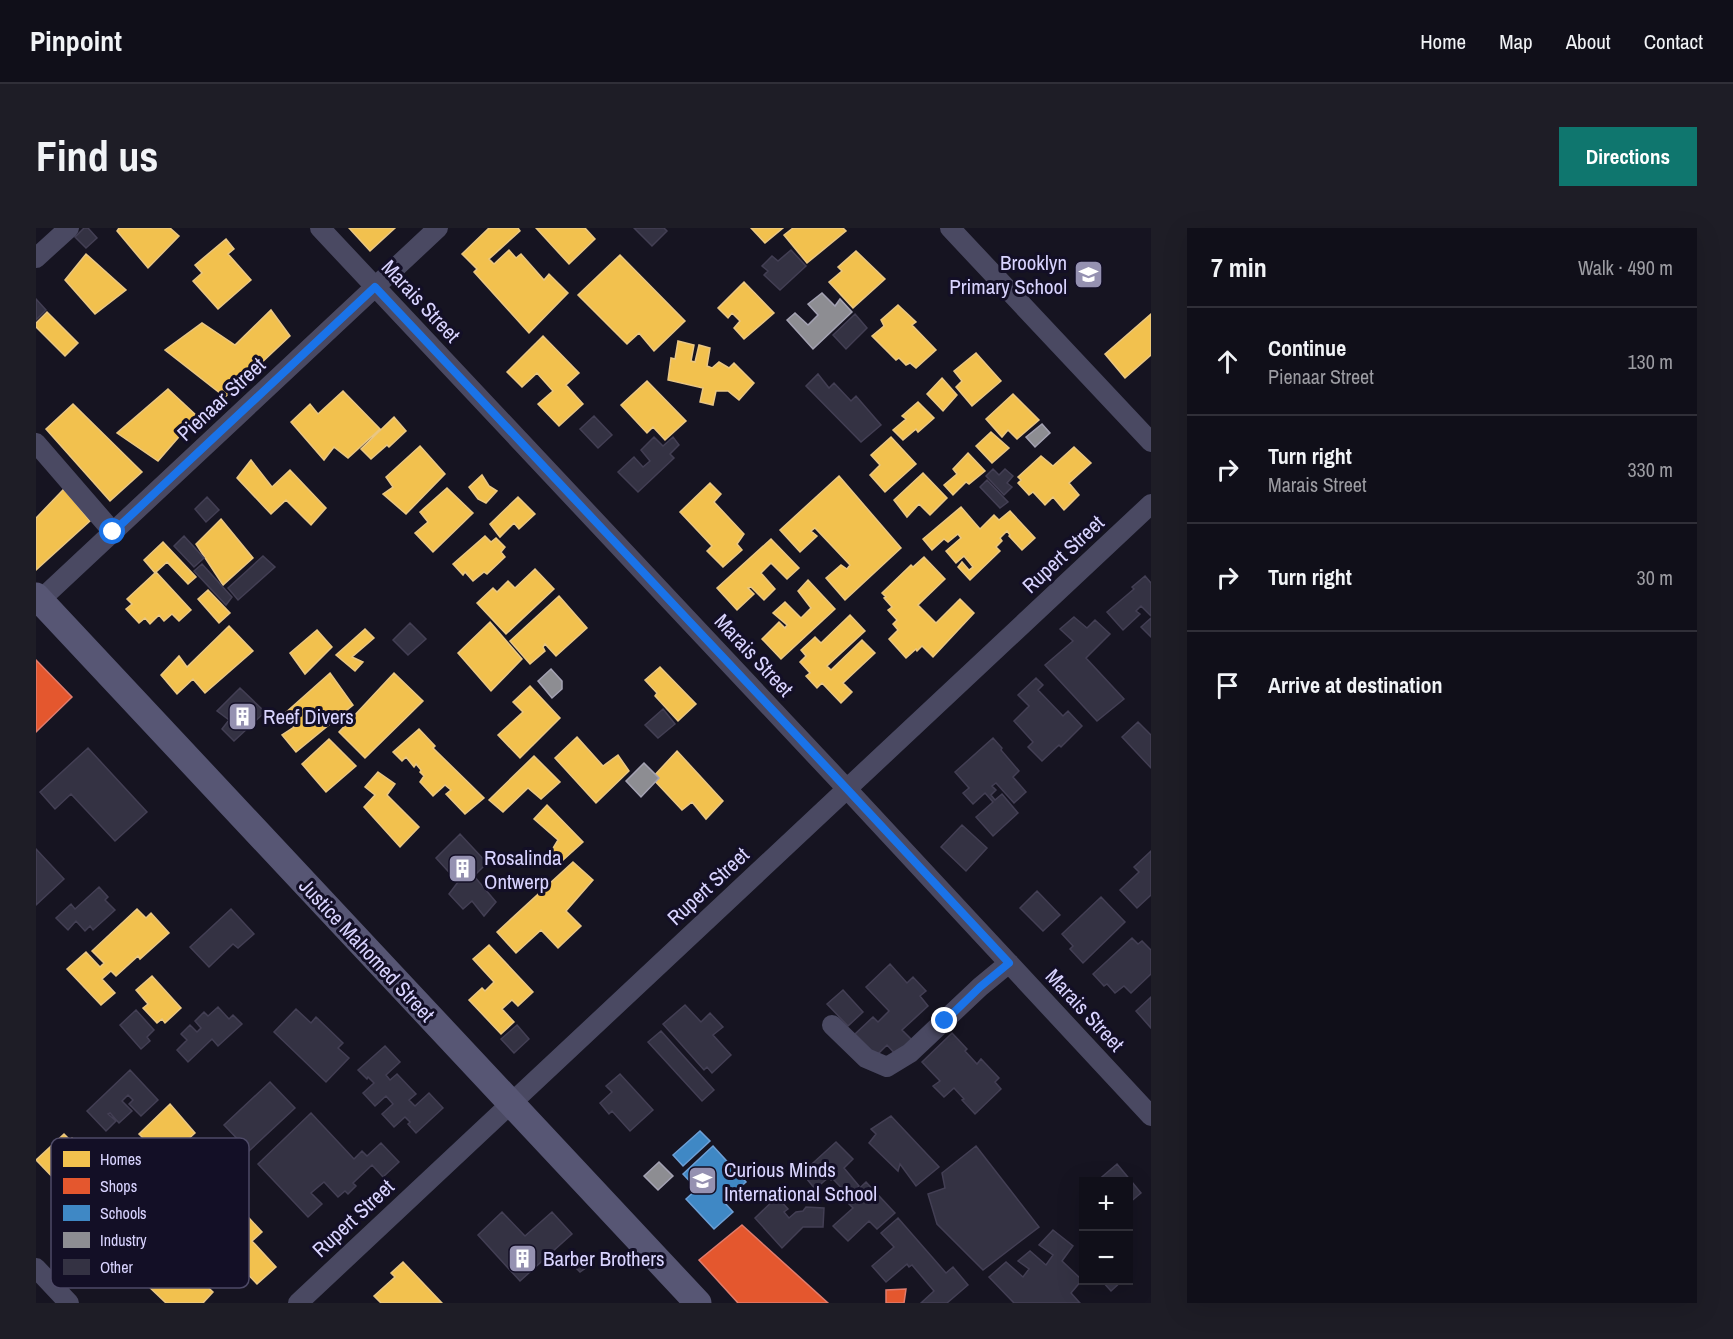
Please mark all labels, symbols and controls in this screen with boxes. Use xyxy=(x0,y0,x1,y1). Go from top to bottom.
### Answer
text: Pinpoint xyxy=(30,22,122,60)
text: Home xyxy=(1420,27,1466,56)
text: Map xyxy=(1499,27,1533,56)
text: About xyxy=(1566,27,1611,56)
text: Contact xyxy=(1644,27,1703,56)
button: Directions xyxy=(1559,127,1697,186)
text: Find us xyxy=(36,128,158,184)
place label: Brooklyn Primary School xyxy=(949,248,1067,301)
text: 7 min xyxy=(1211,250,1267,285)
street label: Marais Street xyxy=(375,253,467,349)
text: Walk · 490 m xyxy=(1578,254,1673,281)
school or university icon: Brooklyn Primary School xyxy=(1072,258,1104,290)
text: Continue xyxy=(1268,333,1346,363)
icon: ahead xyxy=(1211,345,1244,378)
text: 130 m xyxy=(1627,348,1673,375)
street label: Pienaar Street xyxy=(170,350,272,447)
text: Pienaar Street xyxy=(1268,363,1374,390)
text: Turn right xyxy=(1268,441,1352,471)
icon: right xyxy=(1211,453,1244,486)
text: 330 m xyxy=(1627,456,1673,483)
text: Marais Street xyxy=(1268,471,1366,498)
street label: Rupert Street xyxy=(1016,508,1110,600)
route start xyxy=(99,518,125,544)
icon: right xyxy=(1211,561,1244,594)
text: Turn right xyxy=(1268,562,1352,592)
text: 30 m xyxy=(1637,564,1673,591)
street label: Marais Street xyxy=(708,607,800,703)
icon: arrive xyxy=(1211,669,1244,702)
text: Arrive at destination xyxy=(1268,670,1442,700)
building icon: Reef Divers xyxy=(226,700,258,732)
place label: Reef Divers xyxy=(263,702,354,731)
street label: Rupert Street xyxy=(661,840,755,932)
place label: Rosalinda Ontwerp xyxy=(484,843,562,896)
building icon: Rosalinda Ontwerp xyxy=(447,853,479,885)
street label: Justice Mahomed Street xyxy=(293,872,441,1028)
street label: Marais Street xyxy=(1039,962,1131,1058)
route end xyxy=(931,1007,957,1033)
legend xyxy=(51,1138,249,1288)
text: Homes xyxy=(100,1148,142,1170)
place label: Curious Minds International School xyxy=(724,1155,877,1208)
school or university icon: Curious Minds International School xyxy=(687,1165,719,1197)
street label: Rupert Street xyxy=(306,1172,400,1264)
text: Shops xyxy=(100,1175,137,1197)
map controls xyxy=(1079,1177,1133,1285)
button: + xyxy=(1079,1177,1133,1231)
text: Schools xyxy=(100,1202,147,1224)
text: Industry xyxy=(100,1229,147,1251)
button: − xyxy=(1079,1231,1133,1285)
building icon: Barber Brothers xyxy=(506,1242,538,1274)
place label: Barber Brothers xyxy=(543,1244,665,1273)
text: Other xyxy=(100,1256,133,1278)

